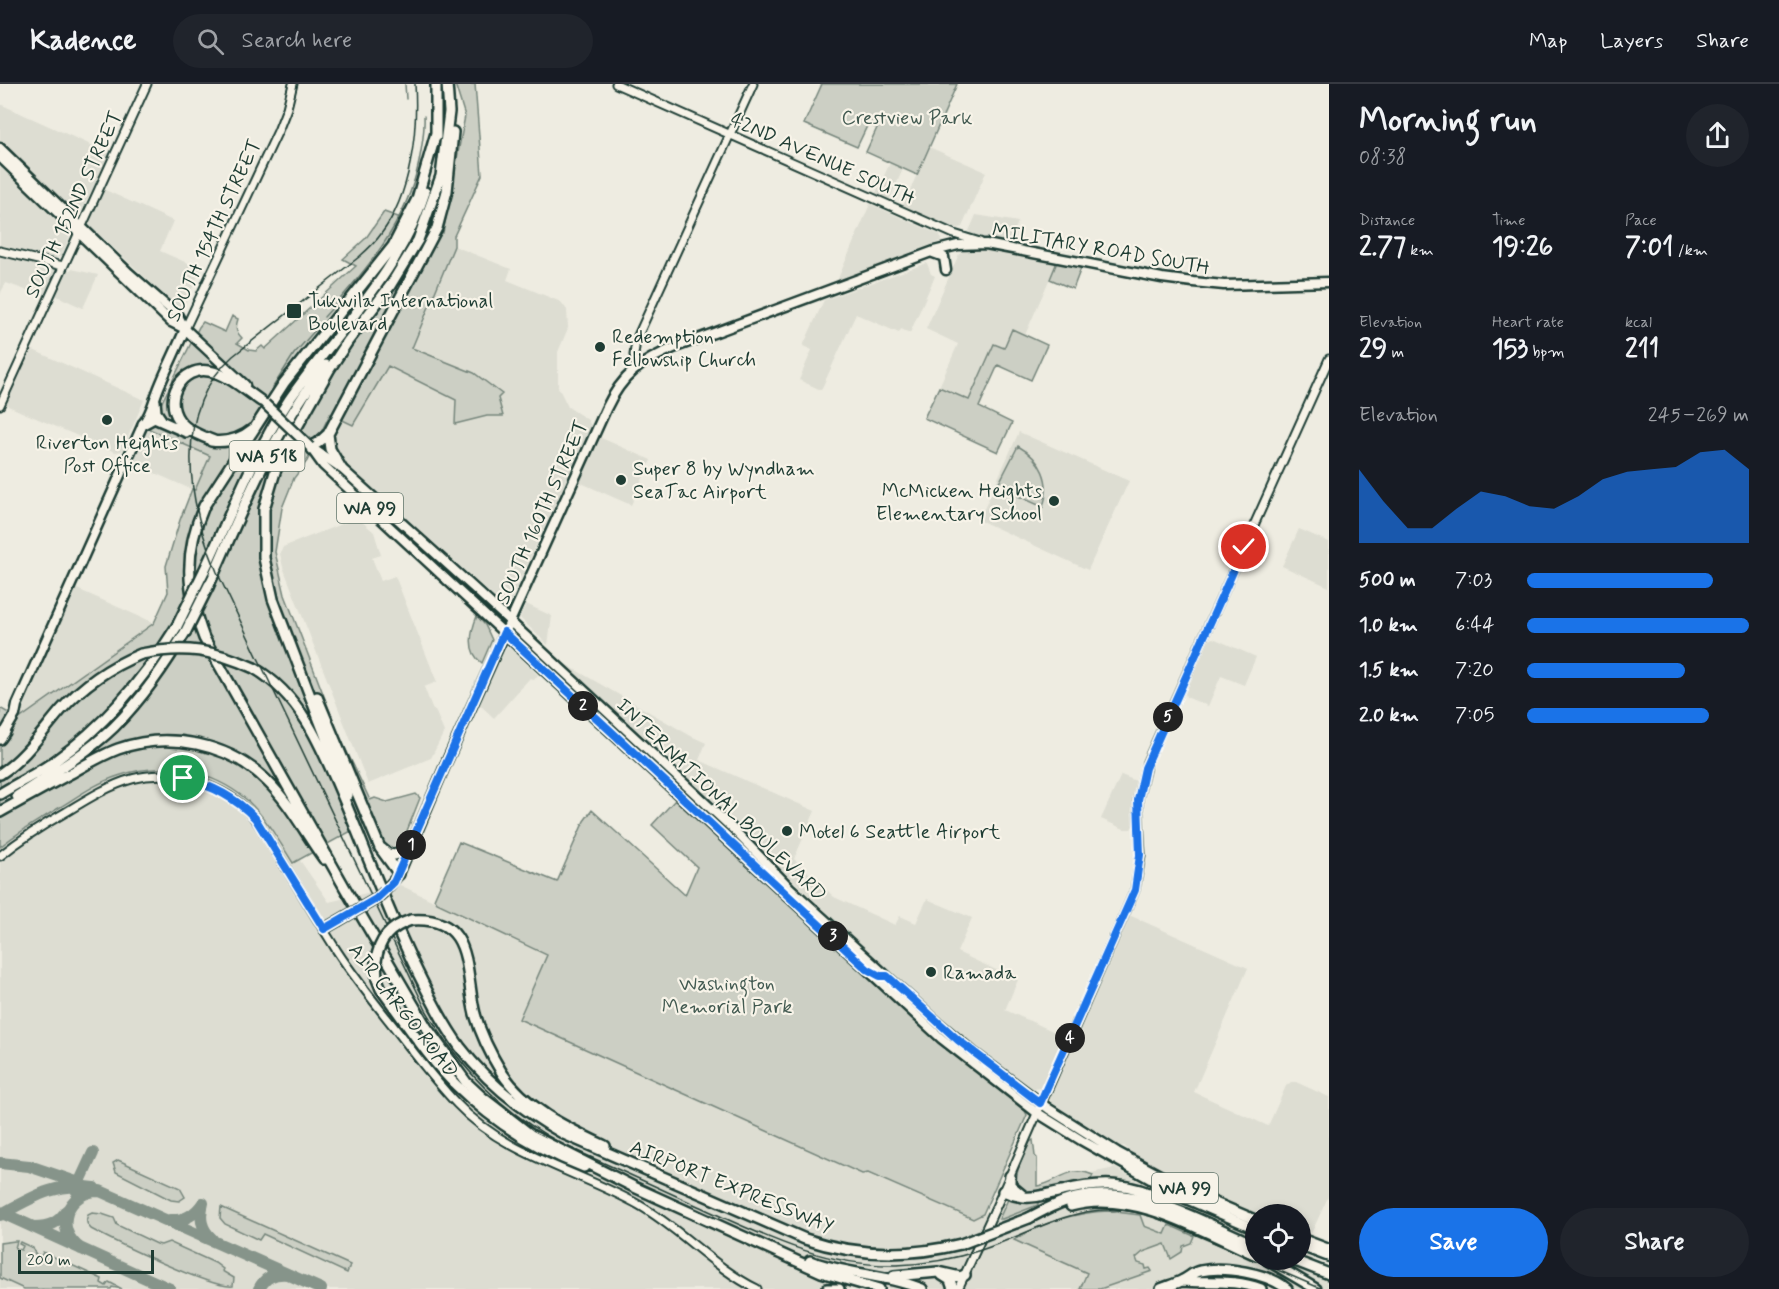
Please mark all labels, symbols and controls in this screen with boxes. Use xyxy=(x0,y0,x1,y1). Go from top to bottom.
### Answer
search box xyxy=(173,14,593,68)
text: Kadence xyxy=(30,23,137,60)
icon: search xyxy=(194,25,227,58)
text: Search here xyxy=(242,27,352,55)
text: Map xyxy=(1529,27,1567,55)
text: Layers xyxy=(1600,27,1663,55)
text: Share xyxy=(1696,27,1749,55)
text: Morning run xyxy=(1359,99,1537,143)
button: share xyxy=(1686,104,1749,167)
park label: Crestview Park xyxy=(842,105,972,132)
street label: 42ND AVENUE SOUTH xyxy=(726,106,919,212)
street label: SOUTH 152ND STREET xyxy=(19,107,130,303)
street label: SOUTH 154TH STREET xyxy=(160,135,269,326)
text: 08:38 xyxy=(1359,144,1406,171)
text: Distance xyxy=(1359,210,1415,231)
text: Time xyxy=(1492,210,1526,231)
text: Pace xyxy=(1625,210,1657,231)
street label: MILITARY ROAD SOUTH xyxy=(990,217,1212,282)
text: 2.77 xyxy=(1359,231,1406,265)
text: 19:26 xyxy=(1492,231,1553,265)
text: 7:01 xyxy=(1625,231,1673,265)
text: km xyxy=(1406,240,1434,261)
text: /km xyxy=(1673,240,1708,261)
place label: Tukwila International Boulevard xyxy=(308,288,493,338)
marker: Tukwila International Boulevard xyxy=(285,302,303,320)
text: Elevation xyxy=(1359,312,1422,333)
text: Heart rate xyxy=(1492,312,1564,333)
text: kcal xyxy=(1625,312,1652,333)
place label: Redemption Fellowship Church xyxy=(612,324,756,374)
text: 29 xyxy=(1359,333,1387,367)
text: 153 xyxy=(1492,333,1528,367)
text: 211 xyxy=(1625,333,1659,367)
marker: Redemption Fellowship Church xyxy=(593,340,607,354)
text: m xyxy=(1387,342,1404,363)
text: bpm xyxy=(1528,342,1565,363)
text: Elevation xyxy=(1359,402,1438,429)
text: 245–269 m xyxy=(1648,402,1749,429)
marker: Riverton Heights Post Office xyxy=(100,413,114,427)
street label: SOUTH 160TH STREET xyxy=(490,416,595,609)
place label: Riverton Heights Post Office xyxy=(36,430,178,480)
road number: WA 518 xyxy=(230,441,304,471)
place label: Super 8 by Wyndham SeaTac Airport xyxy=(633,456,815,506)
marker: Super 8 by Wyndham SeaTac Airport xyxy=(614,473,628,487)
place label: McMicken Heights Elementary School xyxy=(876,478,1042,528)
road number: WA 99 xyxy=(337,493,403,523)
marker: McMicken Heights Elementary School xyxy=(1047,494,1061,508)
pin xyxy=(1218,521,1269,572)
icon: check xyxy=(1227,530,1260,563)
text: 500 m xyxy=(1359,567,1416,594)
text: 7:03 xyxy=(1455,567,1492,594)
text: 1.0 km xyxy=(1359,612,1418,639)
text: 6:44 xyxy=(1455,612,1494,639)
text: 1.5 km xyxy=(1359,657,1419,684)
text: 7:20 xyxy=(1455,657,1494,684)
pin: 2 xyxy=(568,691,598,721)
street label: INTERNATIONAL BOULEVARD xyxy=(610,692,832,908)
text: 2 xyxy=(579,695,587,716)
pin: 5 xyxy=(1153,702,1183,732)
text: 2.0 km xyxy=(1359,702,1419,729)
text: 7:05 xyxy=(1455,702,1494,729)
text: 5 xyxy=(1163,706,1173,727)
pin xyxy=(157,752,208,803)
icon: arrive xyxy=(166,761,199,794)
place label: Motel 6 Seattle Airport xyxy=(799,819,1001,846)
marker: Motel 6 Seattle Airport xyxy=(780,824,794,838)
pin: 1 xyxy=(396,830,426,860)
text: 1 xyxy=(407,834,415,855)
pin: 3 xyxy=(818,921,848,951)
text: 3 xyxy=(829,925,837,946)
street label: AIR CARGO ROAD xyxy=(342,938,464,1084)
place label: Ramada xyxy=(943,960,1017,987)
marker: Ramada xyxy=(924,965,938,979)
park label: Washington Memorial Park xyxy=(662,971,792,1021)
pin: 4 xyxy=(1055,1023,1085,1053)
text: 4 xyxy=(1065,1027,1075,1048)
street label: AIRPORT EXPRESSWAY xyxy=(625,1134,837,1241)
road number: WA 99 xyxy=(1152,1173,1218,1203)
map controls xyxy=(1245,1204,1311,1270)
button: locate xyxy=(1245,1204,1311,1270)
button: Save xyxy=(1359,1208,1548,1277)
button: Share xyxy=(1560,1208,1749,1277)
scale bar xyxy=(18,1247,154,1274)
text: 200 m xyxy=(27,1250,71,1271)

